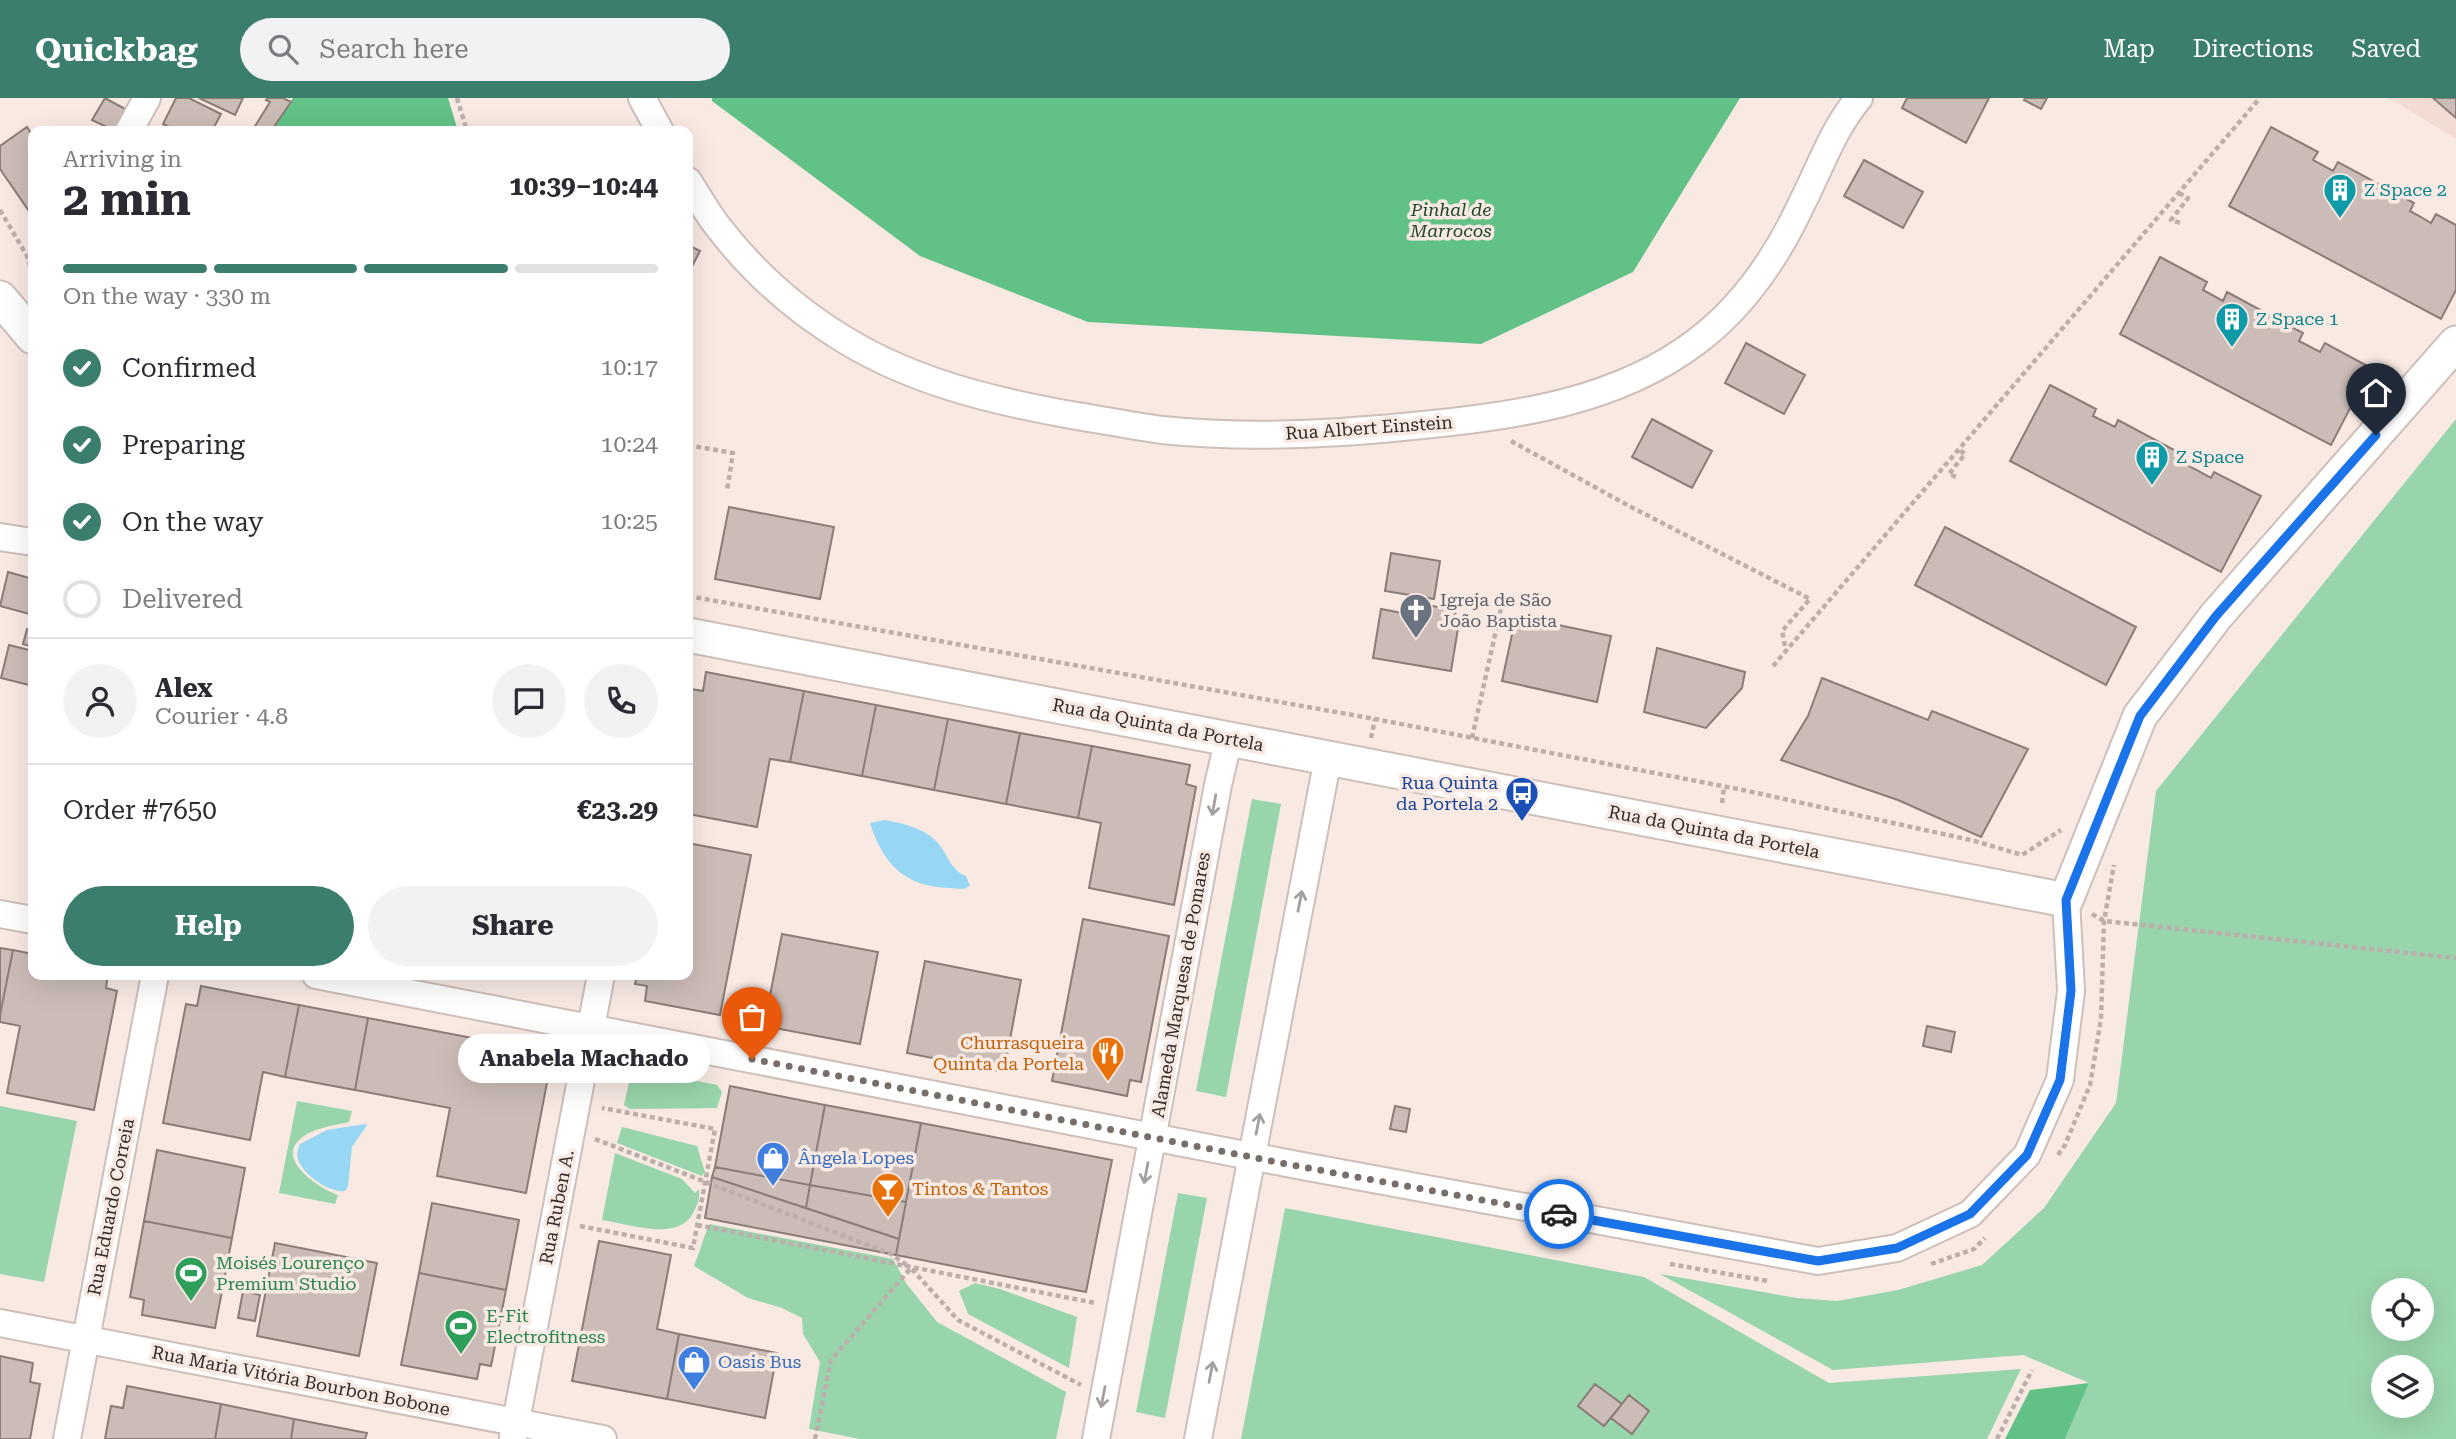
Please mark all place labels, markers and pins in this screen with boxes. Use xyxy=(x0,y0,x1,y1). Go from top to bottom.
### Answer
building icon: Z Space 2 xyxy=(2321,171,2359,220)
place label: Z Space 2 xyxy=(2364,179,2447,200)
building icon: Z Space 1 xyxy=(2213,300,2251,349)
place label: Z Space 1 xyxy=(2256,308,2339,329)
pin xyxy=(2346,363,2406,435)
building icon: Z Space xyxy=(2133,438,2171,487)
place label: Z Space xyxy=(2176,446,2244,467)
place label: Igreja de São João Baptista xyxy=(1440,589,1557,631)
church icon: Igreja de São João Baptista xyxy=(1397,591,1435,640)
place label: Rua Quinta da Portela 2 xyxy=(1396,772,1498,814)
bus stop icon: Rua Quinta da Portela 2 xyxy=(1503,774,1541,823)
pin xyxy=(722,987,782,1059)
place label: Churrasqueira Quinta da Portela xyxy=(933,1032,1084,1074)
callout: Anabela Machado xyxy=(458,1034,710,1084)
restaurant icon: Churrasqueira Quinta da Portela xyxy=(1089,1034,1127,1083)
shop icon: Ângela Lopes xyxy=(754,1139,792,1188)
place label: Ângela Lopes xyxy=(798,1147,914,1168)
bar icon: Tintos & Tantos xyxy=(869,1170,907,1219)
place label: Tintos & Tantos xyxy=(912,1178,1048,1199)
place label: Moisés Lourenço Premium Studio xyxy=(216,1252,365,1294)
sports icon: Moisés Lourenço Premium Studio xyxy=(172,1254,210,1303)
place label: E-Fit Electrofitness xyxy=(486,1305,605,1347)
sports icon: E-Fit Electrofitness xyxy=(442,1307,480,1356)
shop icon: Oasis Bus xyxy=(675,1343,713,1392)
place label: Oasis Bus xyxy=(718,1351,801,1372)

